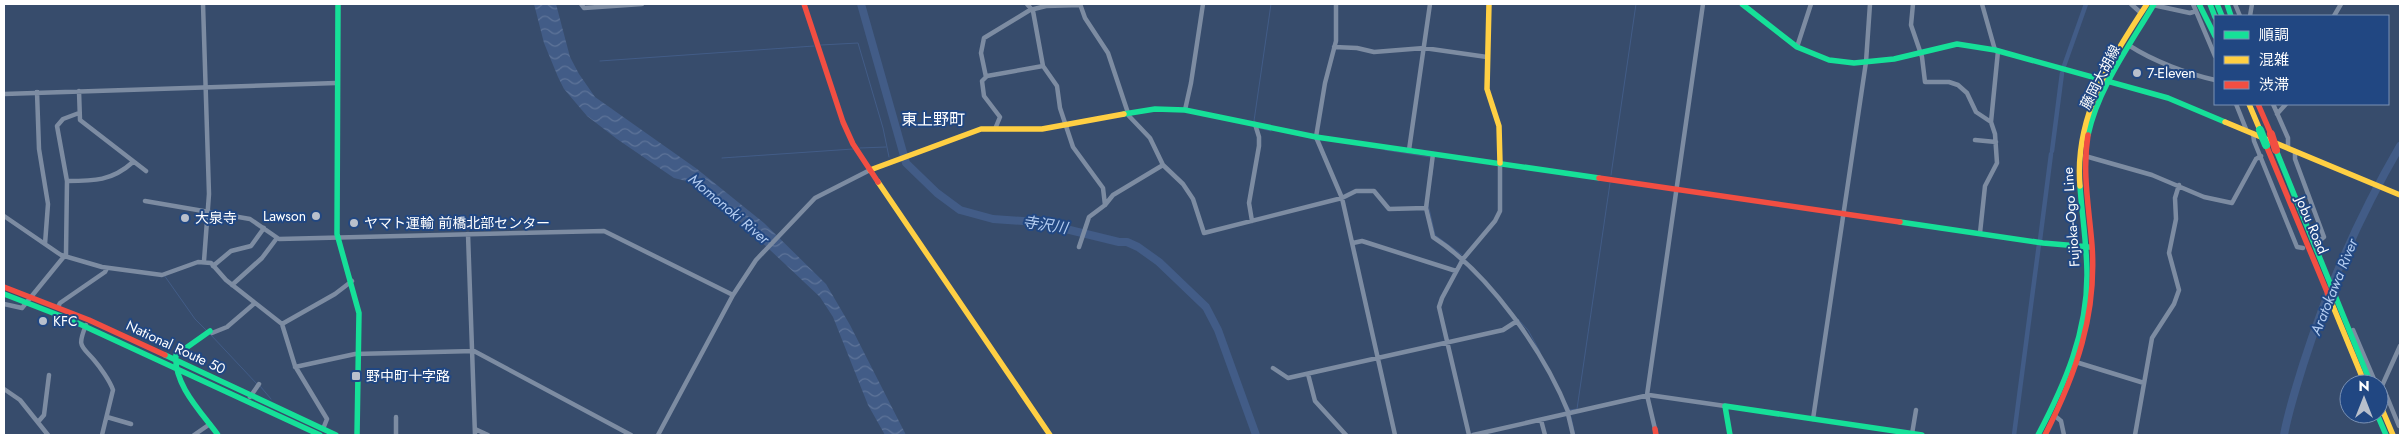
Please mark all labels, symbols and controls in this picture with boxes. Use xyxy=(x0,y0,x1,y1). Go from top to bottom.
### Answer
legend xyxy=(2214,15,2389,105)
text: 順調 xyxy=(2259,24,2289,46)
street label: 藤岡大胡線 xyxy=(2075,41,2125,113)
text: 混雑 xyxy=(2259,49,2289,71)
place label: 7-Eleven xyxy=(2147,63,2196,83)
marker: 7-Eleven xyxy=(2131,67,2143,79)
text: 渋滞 xyxy=(2259,74,2289,96)
district label: 東上野町 xyxy=(901,108,965,131)
street label: Fujioka-Ogo Line xyxy=(2058,166,2084,268)
water label: Momonoki River xyxy=(684,168,775,250)
street label: Jobu Road xyxy=(2290,191,2333,257)
place label: Lawson xyxy=(263,206,306,226)
place label: 大泉寺 xyxy=(195,208,237,228)
marker: Lawson xyxy=(310,210,322,222)
water label: 寺沢川 xyxy=(1021,211,1071,240)
marker: 大泉寺 xyxy=(179,212,191,224)
place label: ヤマト運輸 前橋北部センター xyxy=(364,213,550,233)
marker: ヤマト運輸 前橋北部センター xyxy=(348,217,360,229)
water label: Aratokawa River xyxy=(2304,235,2364,339)
place label: KFC xyxy=(53,311,78,331)
marker: KFC xyxy=(37,315,49,327)
street label: National Route 50 xyxy=(123,315,229,379)
place label: 野中町十字路 xyxy=(366,366,450,386)
marker: 野中町十字路 xyxy=(350,370,362,382)
north arrow xyxy=(2339,374,2389,424)
text: N xyxy=(2358,376,2370,396)

